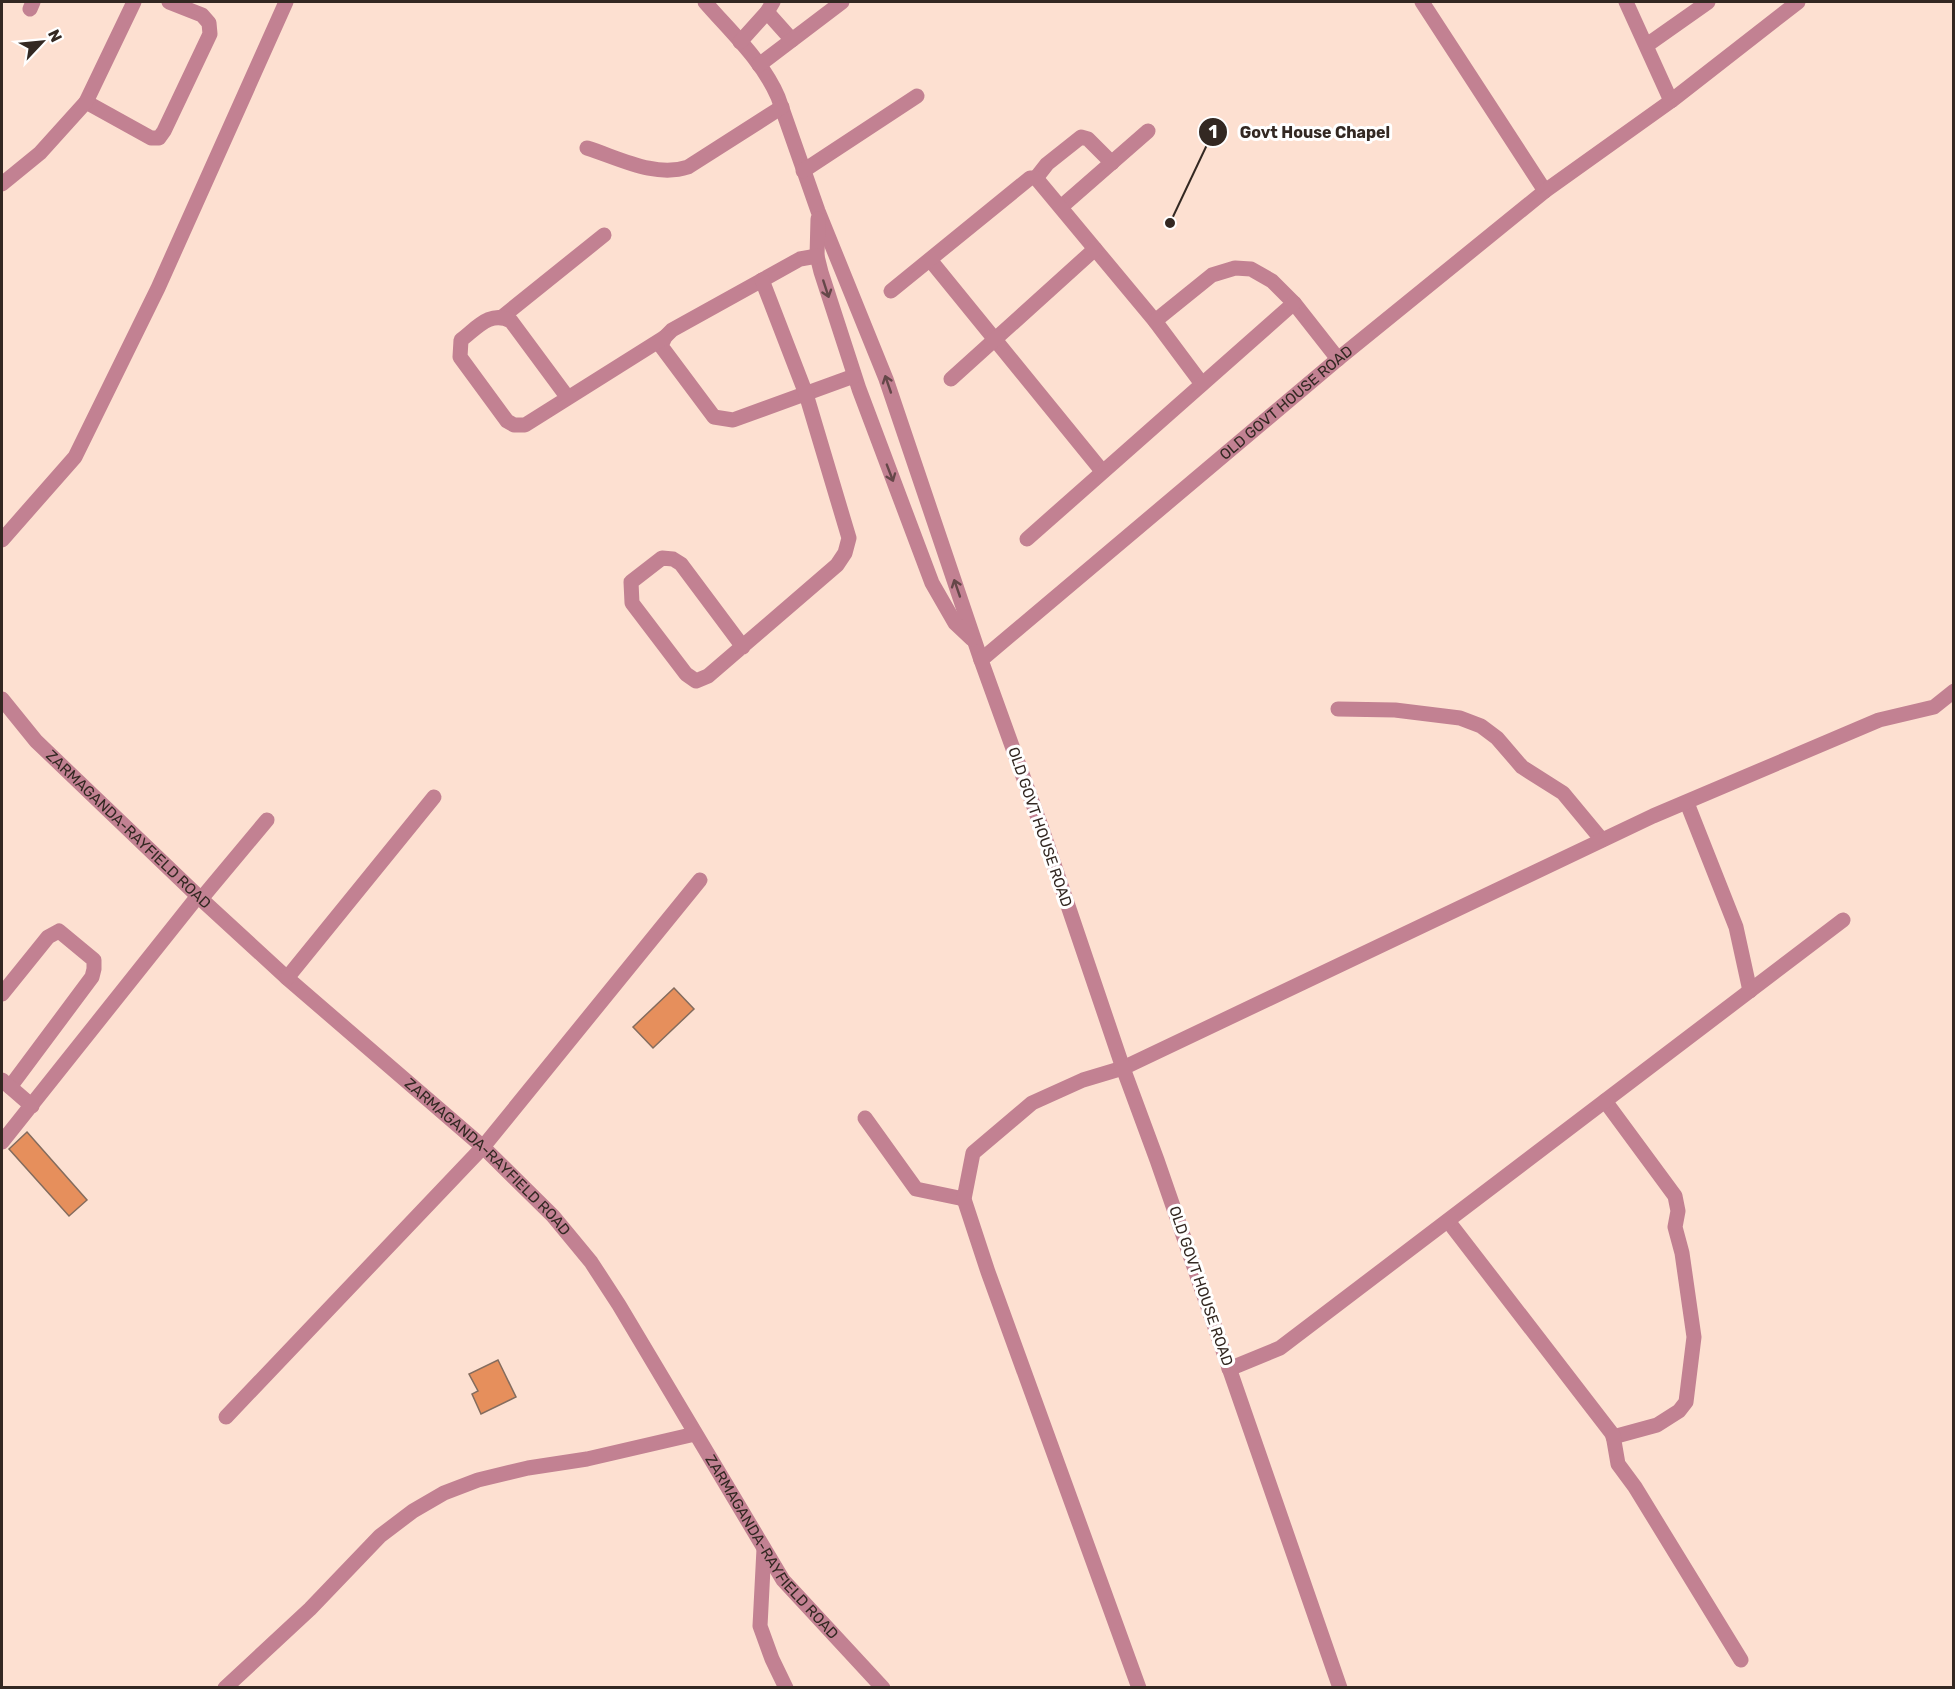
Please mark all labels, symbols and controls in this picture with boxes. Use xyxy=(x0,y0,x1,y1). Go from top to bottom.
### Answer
north arrow xyxy=(12,12,72,72)
text: N xyxy=(44,26,66,45)
callout: Govt House Chapel xyxy=(1198,115,1403,149)
text: 1 xyxy=(1209,121,1217,143)
text: Govt House Chapel xyxy=(1240,123,1390,142)
one-way arrow xyxy=(821,279,832,298)
street label: OLD GOVT HOUSE ROAD xyxy=(1216,342,1356,464)
one-way arrow xyxy=(881,375,892,394)
one-way arrow xyxy=(886,463,897,482)
one-way arrow xyxy=(950,579,961,598)
street label: OLD GOVT HOUSE ROAD xyxy=(1004,745,1076,909)
street label: ZARMAGANDA-RAYFIELD ROAD xyxy=(42,746,215,913)
street label: ZARMAGANDA-RAYFIELD ROAD xyxy=(401,1074,574,1239)
street label: OLD GOVT HOUSE ROAD xyxy=(1165,1204,1237,1368)
street label: ZARMAGANDA-RAYFIELD ROAD xyxy=(701,1452,842,1643)

